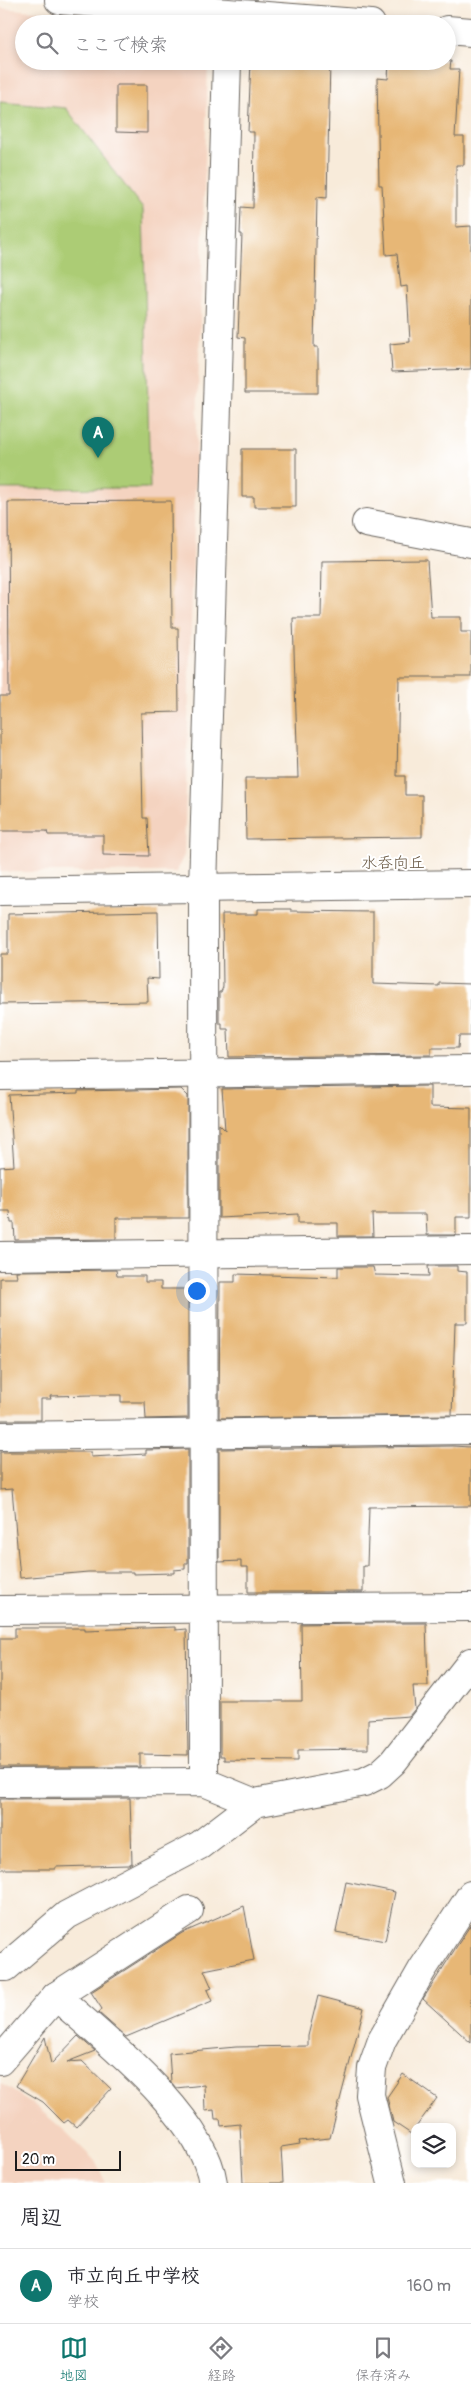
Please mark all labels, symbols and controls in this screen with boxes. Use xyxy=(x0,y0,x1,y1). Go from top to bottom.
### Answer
search box xyxy=(15,15,456,70)
icon: search xyxy=(33,29,61,57)
text: ここで検索 xyxy=(73,33,168,57)
pin: A xyxy=(82,417,114,458)
district label: 水呑向丘 xyxy=(361,853,425,873)
your location xyxy=(184,1278,210,1304)
map controls xyxy=(411,2123,456,2168)
button: layers xyxy=(411,2123,456,2168)
scale bar xyxy=(15,2148,121,2171)
text: 20 m xyxy=(22,2151,55,2168)
text: 周辺 xyxy=(20,2204,62,2231)
text: 市立向丘中学校 xyxy=(67,2264,200,2288)
text: A xyxy=(31,2276,41,2296)
text: 160 m xyxy=(407,2276,451,2296)
text: 学校 xyxy=(67,2292,99,2312)
tab: 地図 xyxy=(60,2334,88,2384)
tab: 経路 xyxy=(207,2334,235,2384)
tab: 保存済み xyxy=(355,2334,411,2384)

